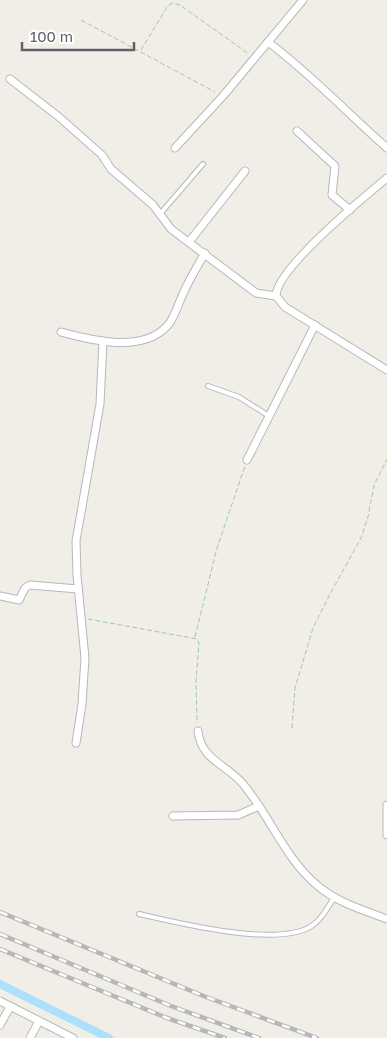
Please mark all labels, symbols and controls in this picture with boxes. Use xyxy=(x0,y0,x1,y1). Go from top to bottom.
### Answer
scale bar xyxy=(22,20,135,52)
text: 100 m xyxy=(30,27,73,45)

